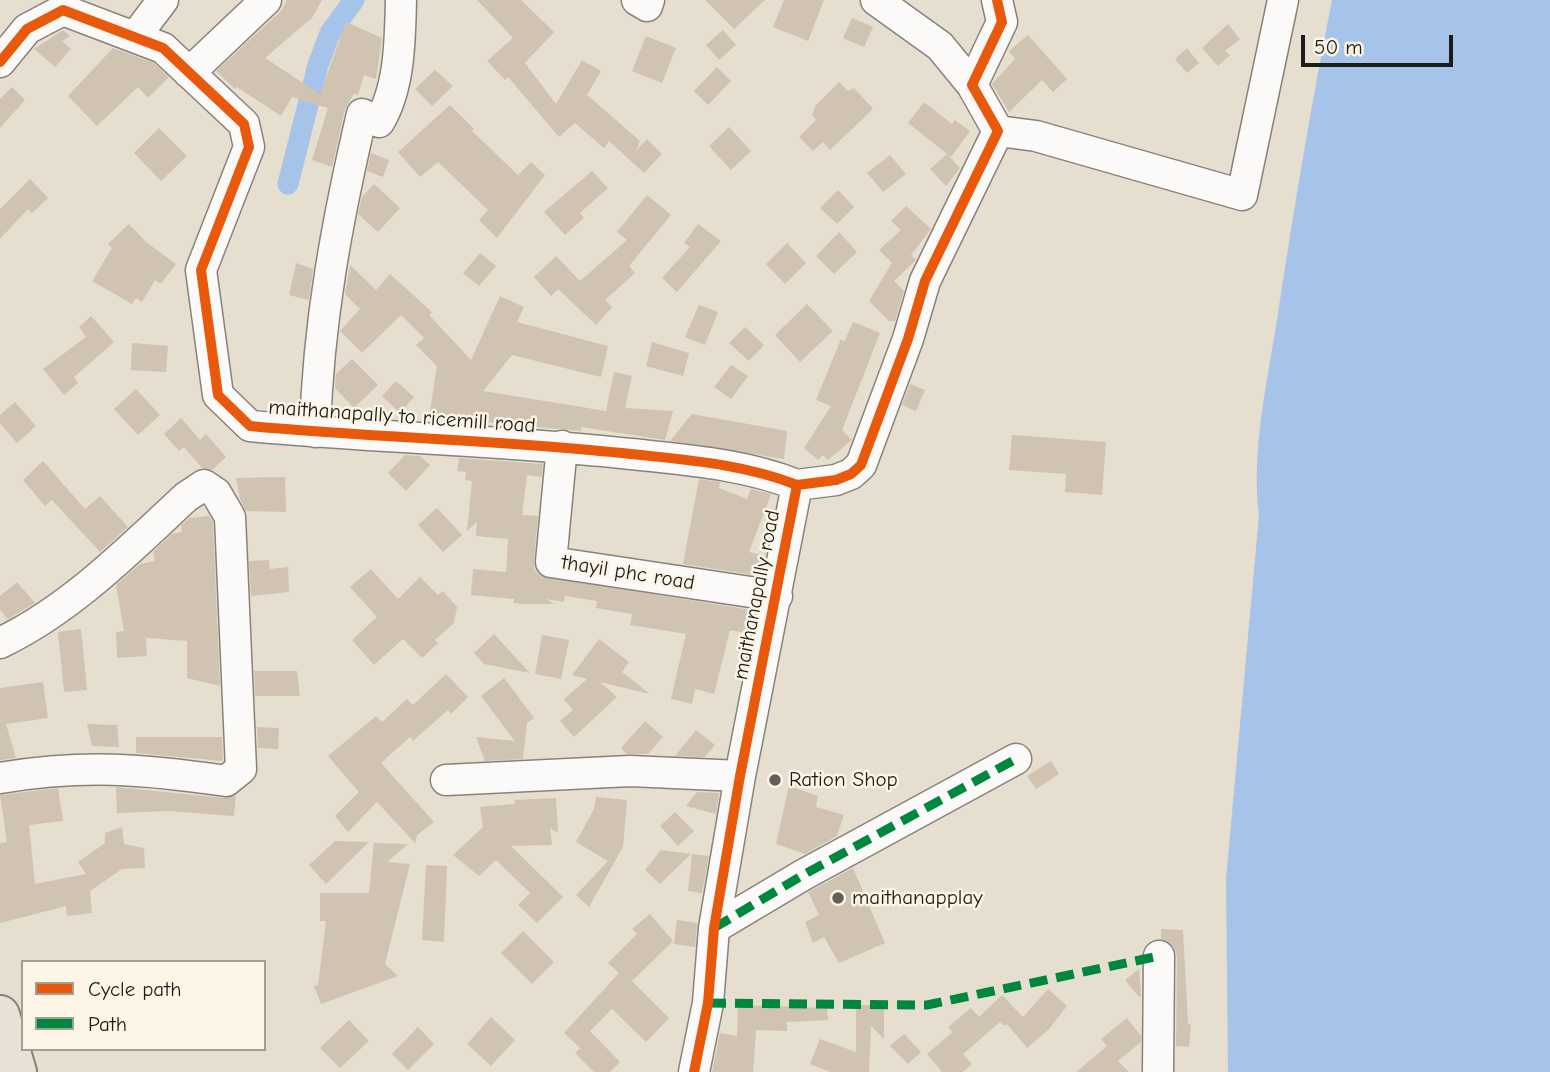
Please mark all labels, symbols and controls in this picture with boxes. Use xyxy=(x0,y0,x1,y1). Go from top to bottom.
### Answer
scale bar xyxy=(1305,21,1457,65)
text: 50 m xyxy=(1314,35,1363,59)
street label: maithanapally to ricemill road xyxy=(268,395,536,439)
street label: maithanapally road xyxy=(728,508,786,682)
street label: thayil phc road xyxy=(560,550,696,596)
place label: Ration Shop xyxy=(789,767,898,793)
marker: Ration Shop xyxy=(767,772,783,788)
place label: maithanapplay xyxy=(852,885,983,911)
marker: maithanapplay xyxy=(830,890,846,906)
legend xyxy=(21,960,266,1051)
text: Cycle path xyxy=(88,977,181,1001)
text: Path xyxy=(88,1012,127,1036)

